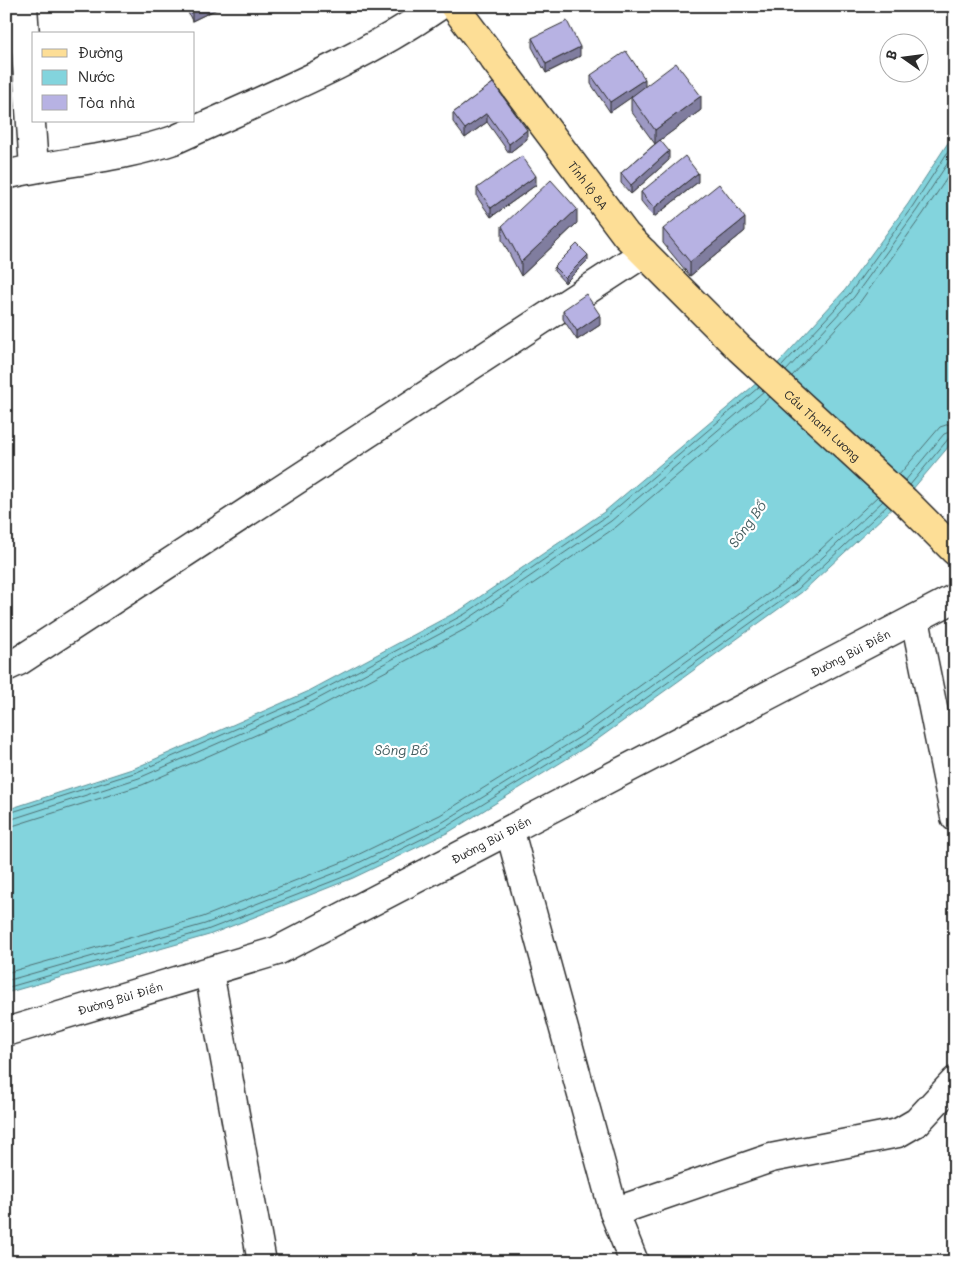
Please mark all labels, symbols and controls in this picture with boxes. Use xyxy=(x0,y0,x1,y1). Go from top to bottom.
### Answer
legend xyxy=(32,32,195,122)
north arrow xyxy=(878,32,928,82)
text: Đường xyxy=(78,42,123,62)
text: B xyxy=(881,48,901,62)
text: Nước xyxy=(78,66,115,86)
text: Tòa nhà xyxy=(78,92,136,112)
street label: Tỉnh lộ 8A xyxy=(565,157,612,213)
street label: Cầu Thanh Lương xyxy=(781,386,864,464)
water label: Sông Bồ xyxy=(724,496,771,551)
street label: Đường Bùi Điền xyxy=(807,625,893,680)
water label: Sông Bồ xyxy=(374,740,428,759)
street label: Đường Bùi Điền xyxy=(448,812,534,867)
street label: Đường Bùi Điền xyxy=(76,978,164,1018)

